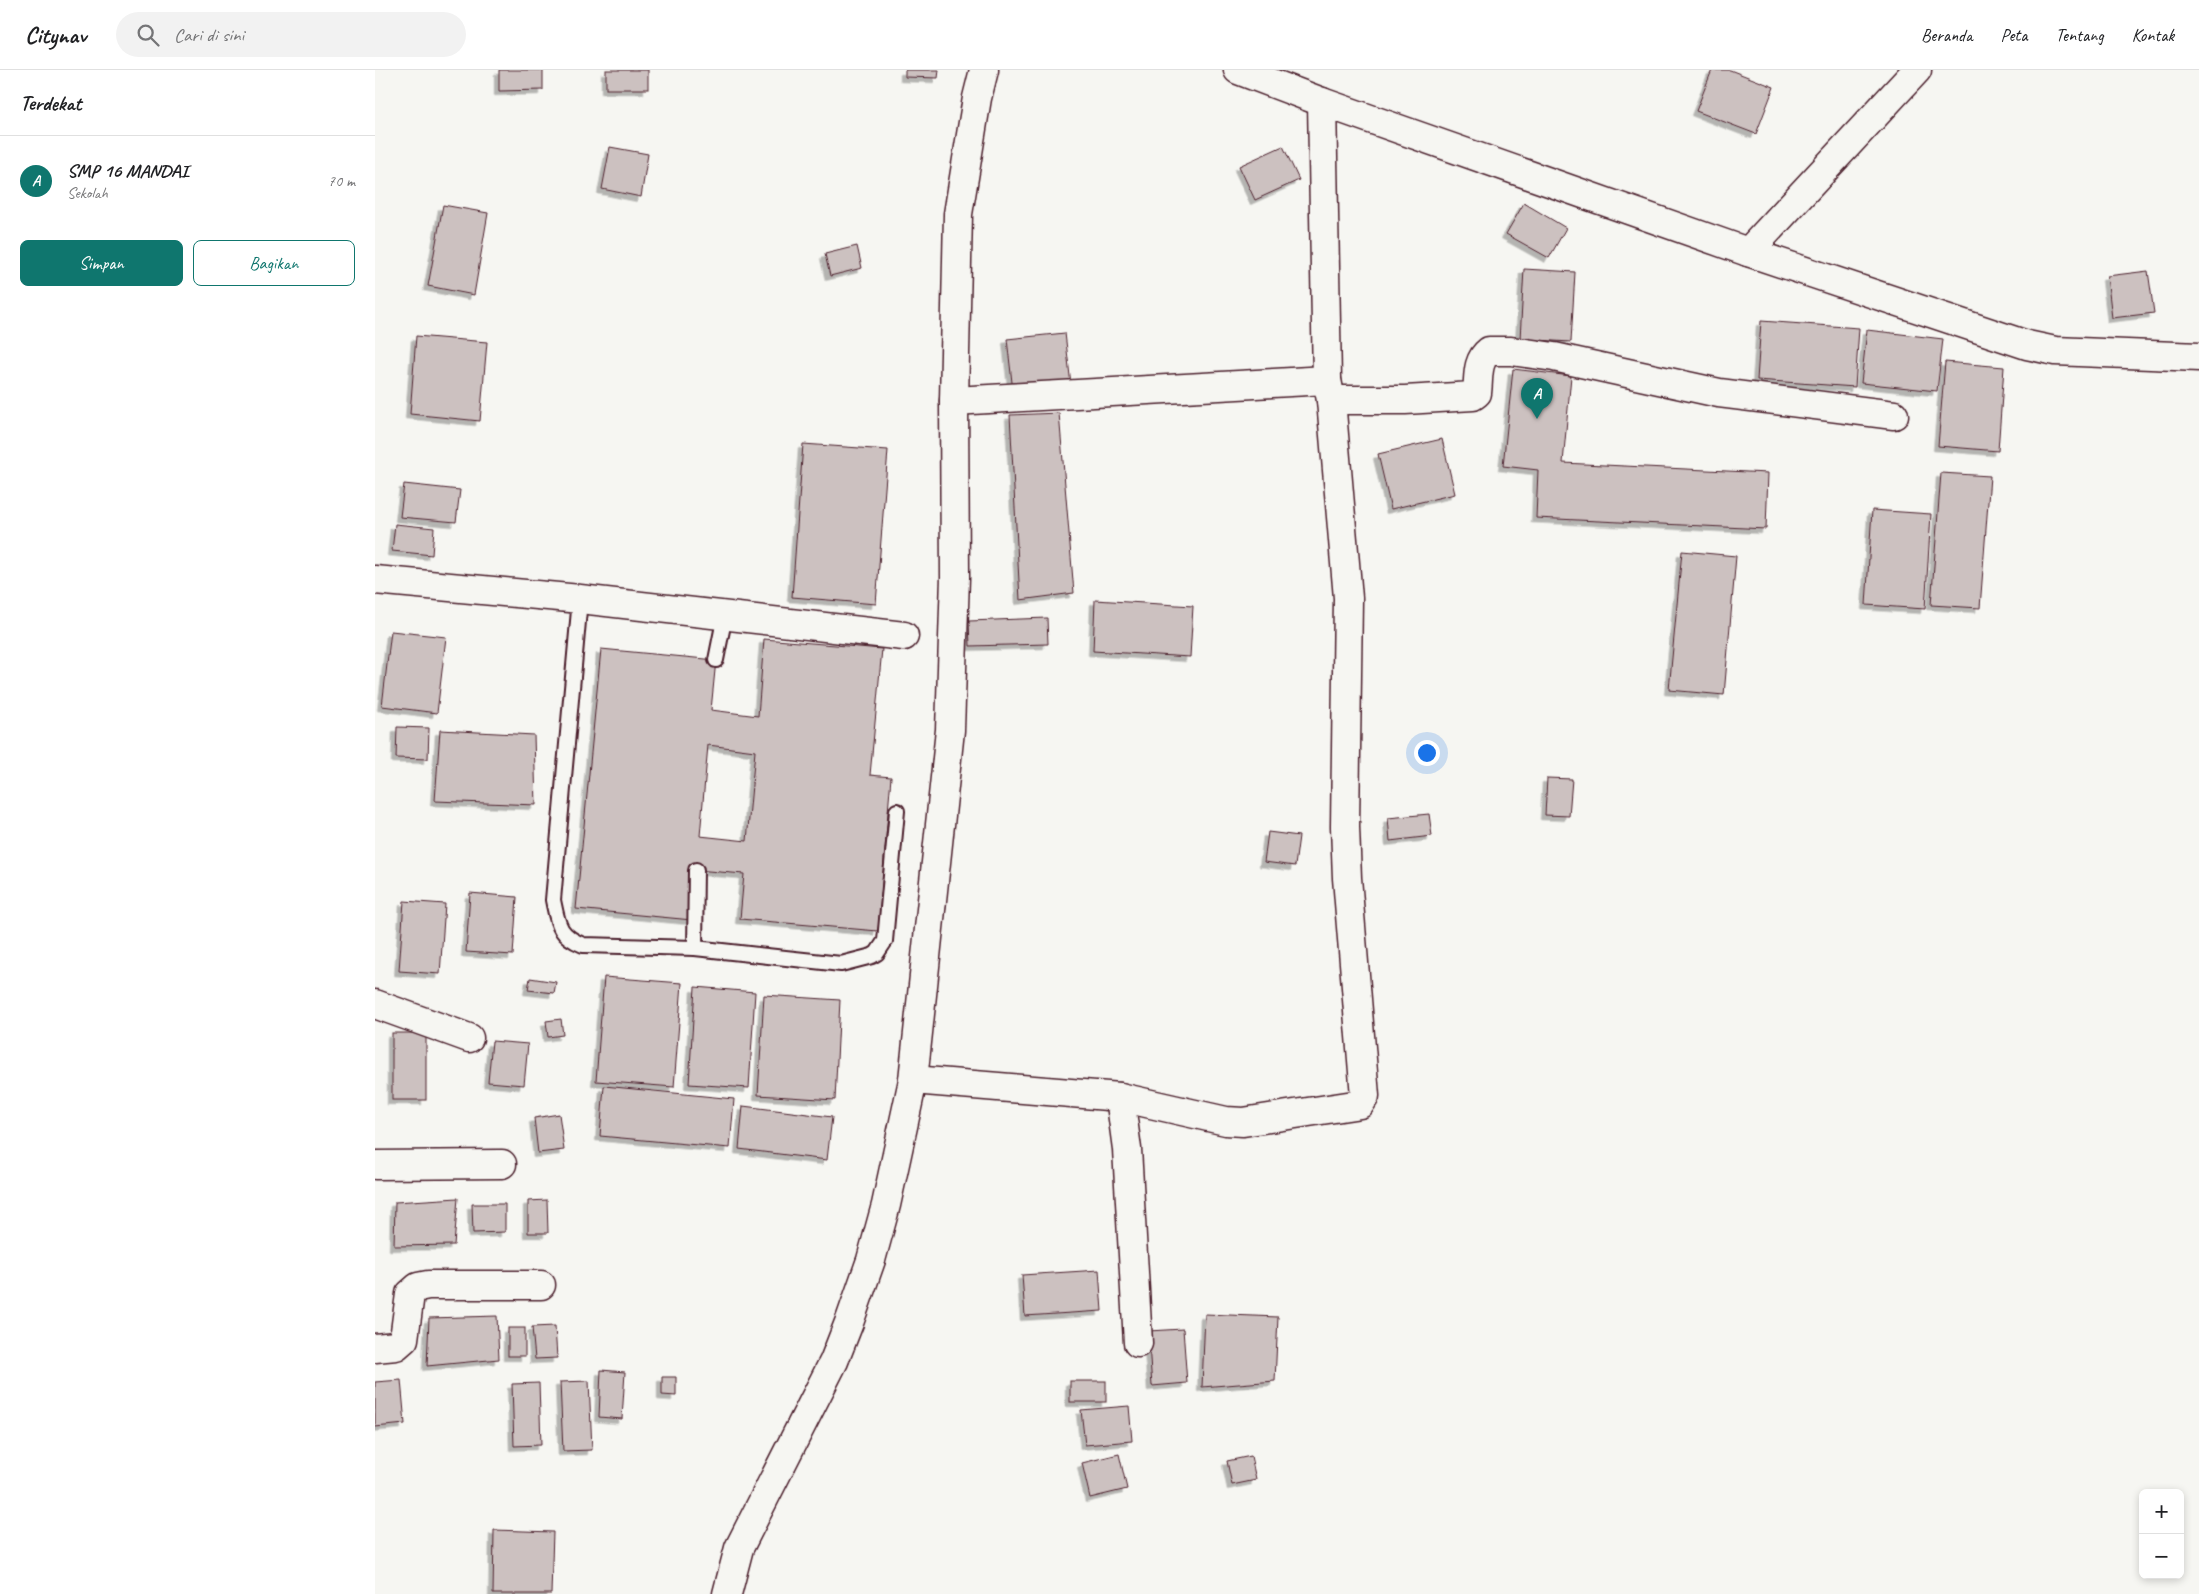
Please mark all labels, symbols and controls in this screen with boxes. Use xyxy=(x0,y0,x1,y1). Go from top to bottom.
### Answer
search box xyxy=(116,12,466,57)
text: Citynav xyxy=(25,20,86,50)
icon: search xyxy=(134,21,162,49)
text: Cari di sini xyxy=(174,23,244,47)
text: Beranda xyxy=(1921,24,1972,46)
text: Peta xyxy=(2000,24,2027,46)
text: Tentang xyxy=(2055,24,2104,46)
text: Kontak xyxy=(2132,24,2174,46)
text: Terdekat xyxy=(20,90,81,116)
text: SMP 16 MANDAI xyxy=(67,159,188,183)
text: A xyxy=(32,171,40,191)
text: 70 m xyxy=(328,171,355,191)
text: Sekolah xyxy=(67,183,108,203)
button: Simpan xyxy=(20,240,183,286)
button: Bagikan xyxy=(193,240,355,286)
pin: A xyxy=(1521,378,1553,419)
your location xyxy=(1414,740,1440,766)
map controls xyxy=(2139,1489,2184,1579)
button: + xyxy=(2139,1489,2184,1534)
button: − xyxy=(2139,1534,2184,1579)

